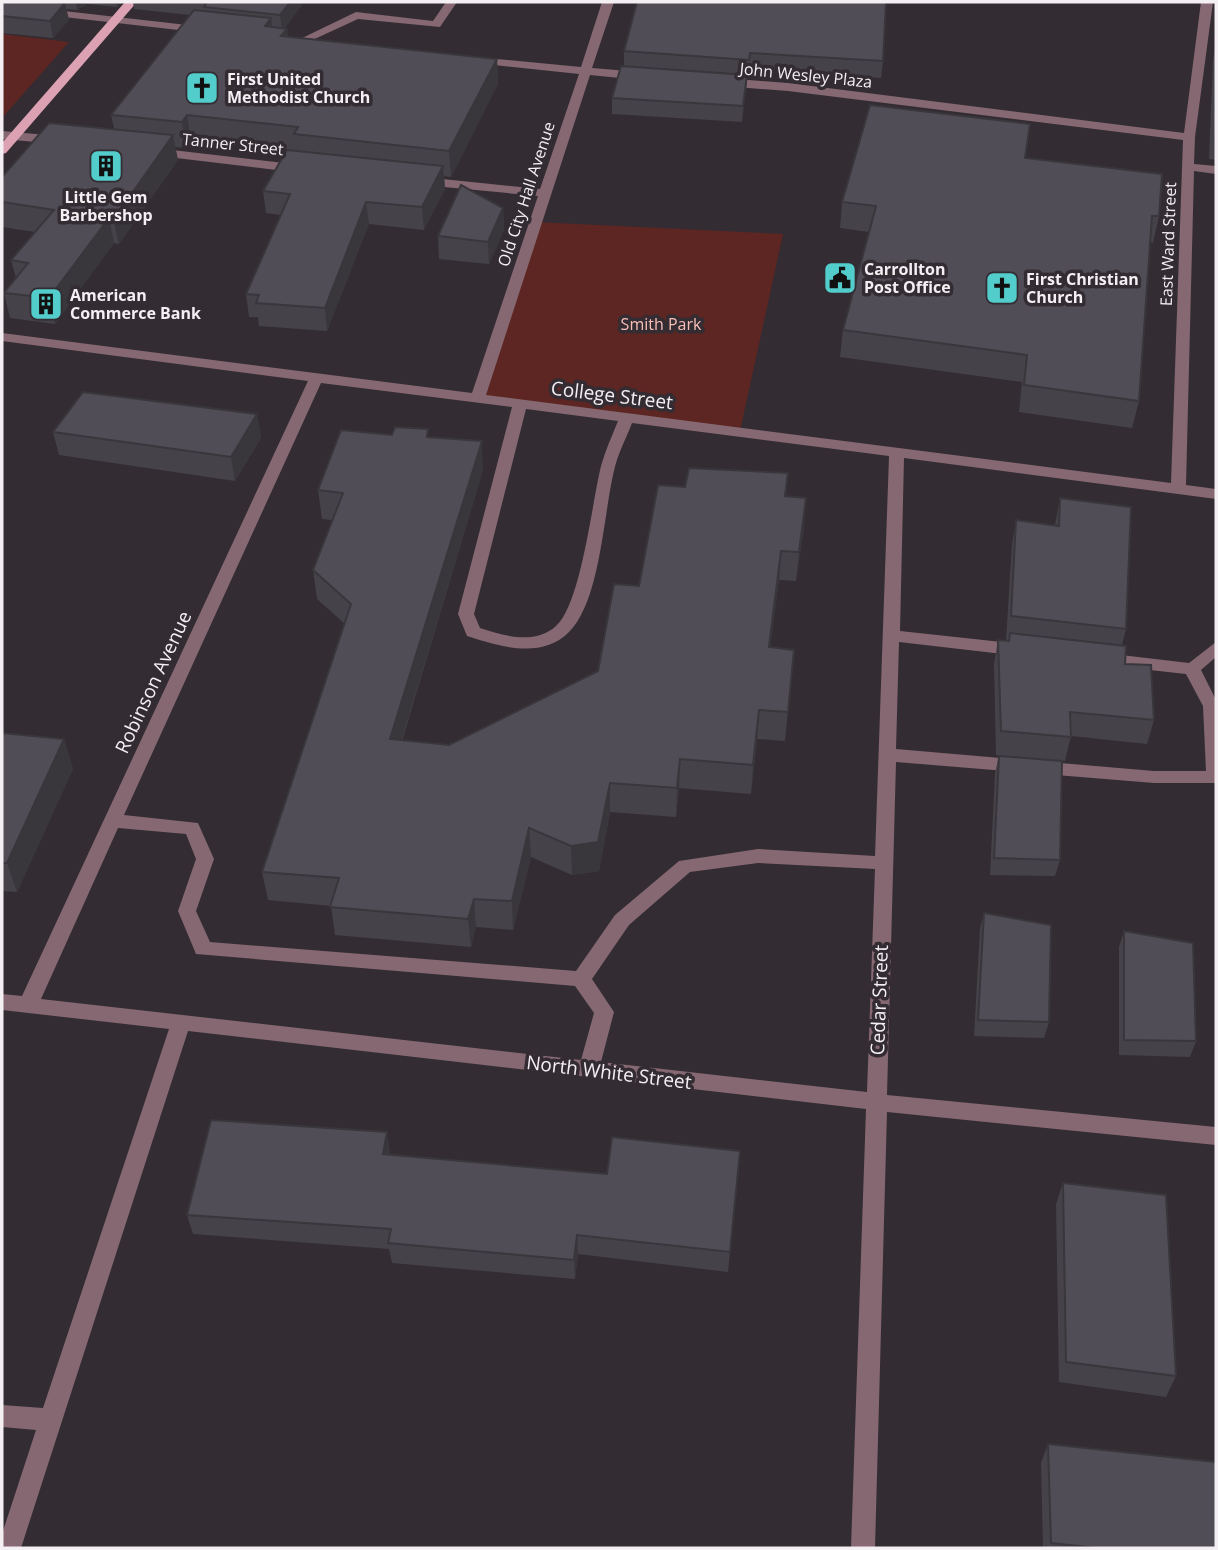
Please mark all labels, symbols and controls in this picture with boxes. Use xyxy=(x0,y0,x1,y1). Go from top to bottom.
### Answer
street label: John Wesley Plaza xyxy=(737,57,873,93)
place label: First United Methodist Church xyxy=(227,68,370,108)
church icon: First United Methodist Church xyxy=(183,69,221,107)
street label: Old City Hall Avenue xyxy=(492,119,560,269)
street label: Tanner Street xyxy=(181,128,285,160)
building icon: Little Gem Barbershop xyxy=(87,147,125,185)
street label: East Ward Street xyxy=(1155,181,1181,306)
place label: Little Gem Barbershop xyxy=(59,186,153,226)
place label: Carrollton Post Office xyxy=(864,258,951,298)
public building icon: Carrollton Post Office xyxy=(821,259,859,297)
place label: First Christian Church xyxy=(1026,268,1139,308)
church icon: First Christian Church xyxy=(983,269,1021,307)
place label: American Commerce Bank xyxy=(70,284,201,324)
building icon: American Commerce Bank xyxy=(27,285,65,323)
park label: Smith Park xyxy=(621,313,702,335)
street label: College Street xyxy=(550,375,675,415)
street label: Robinson Avenue xyxy=(109,607,197,757)
street label: Cedar Street xyxy=(864,944,894,1056)
street label: North White Street xyxy=(525,1049,693,1095)

